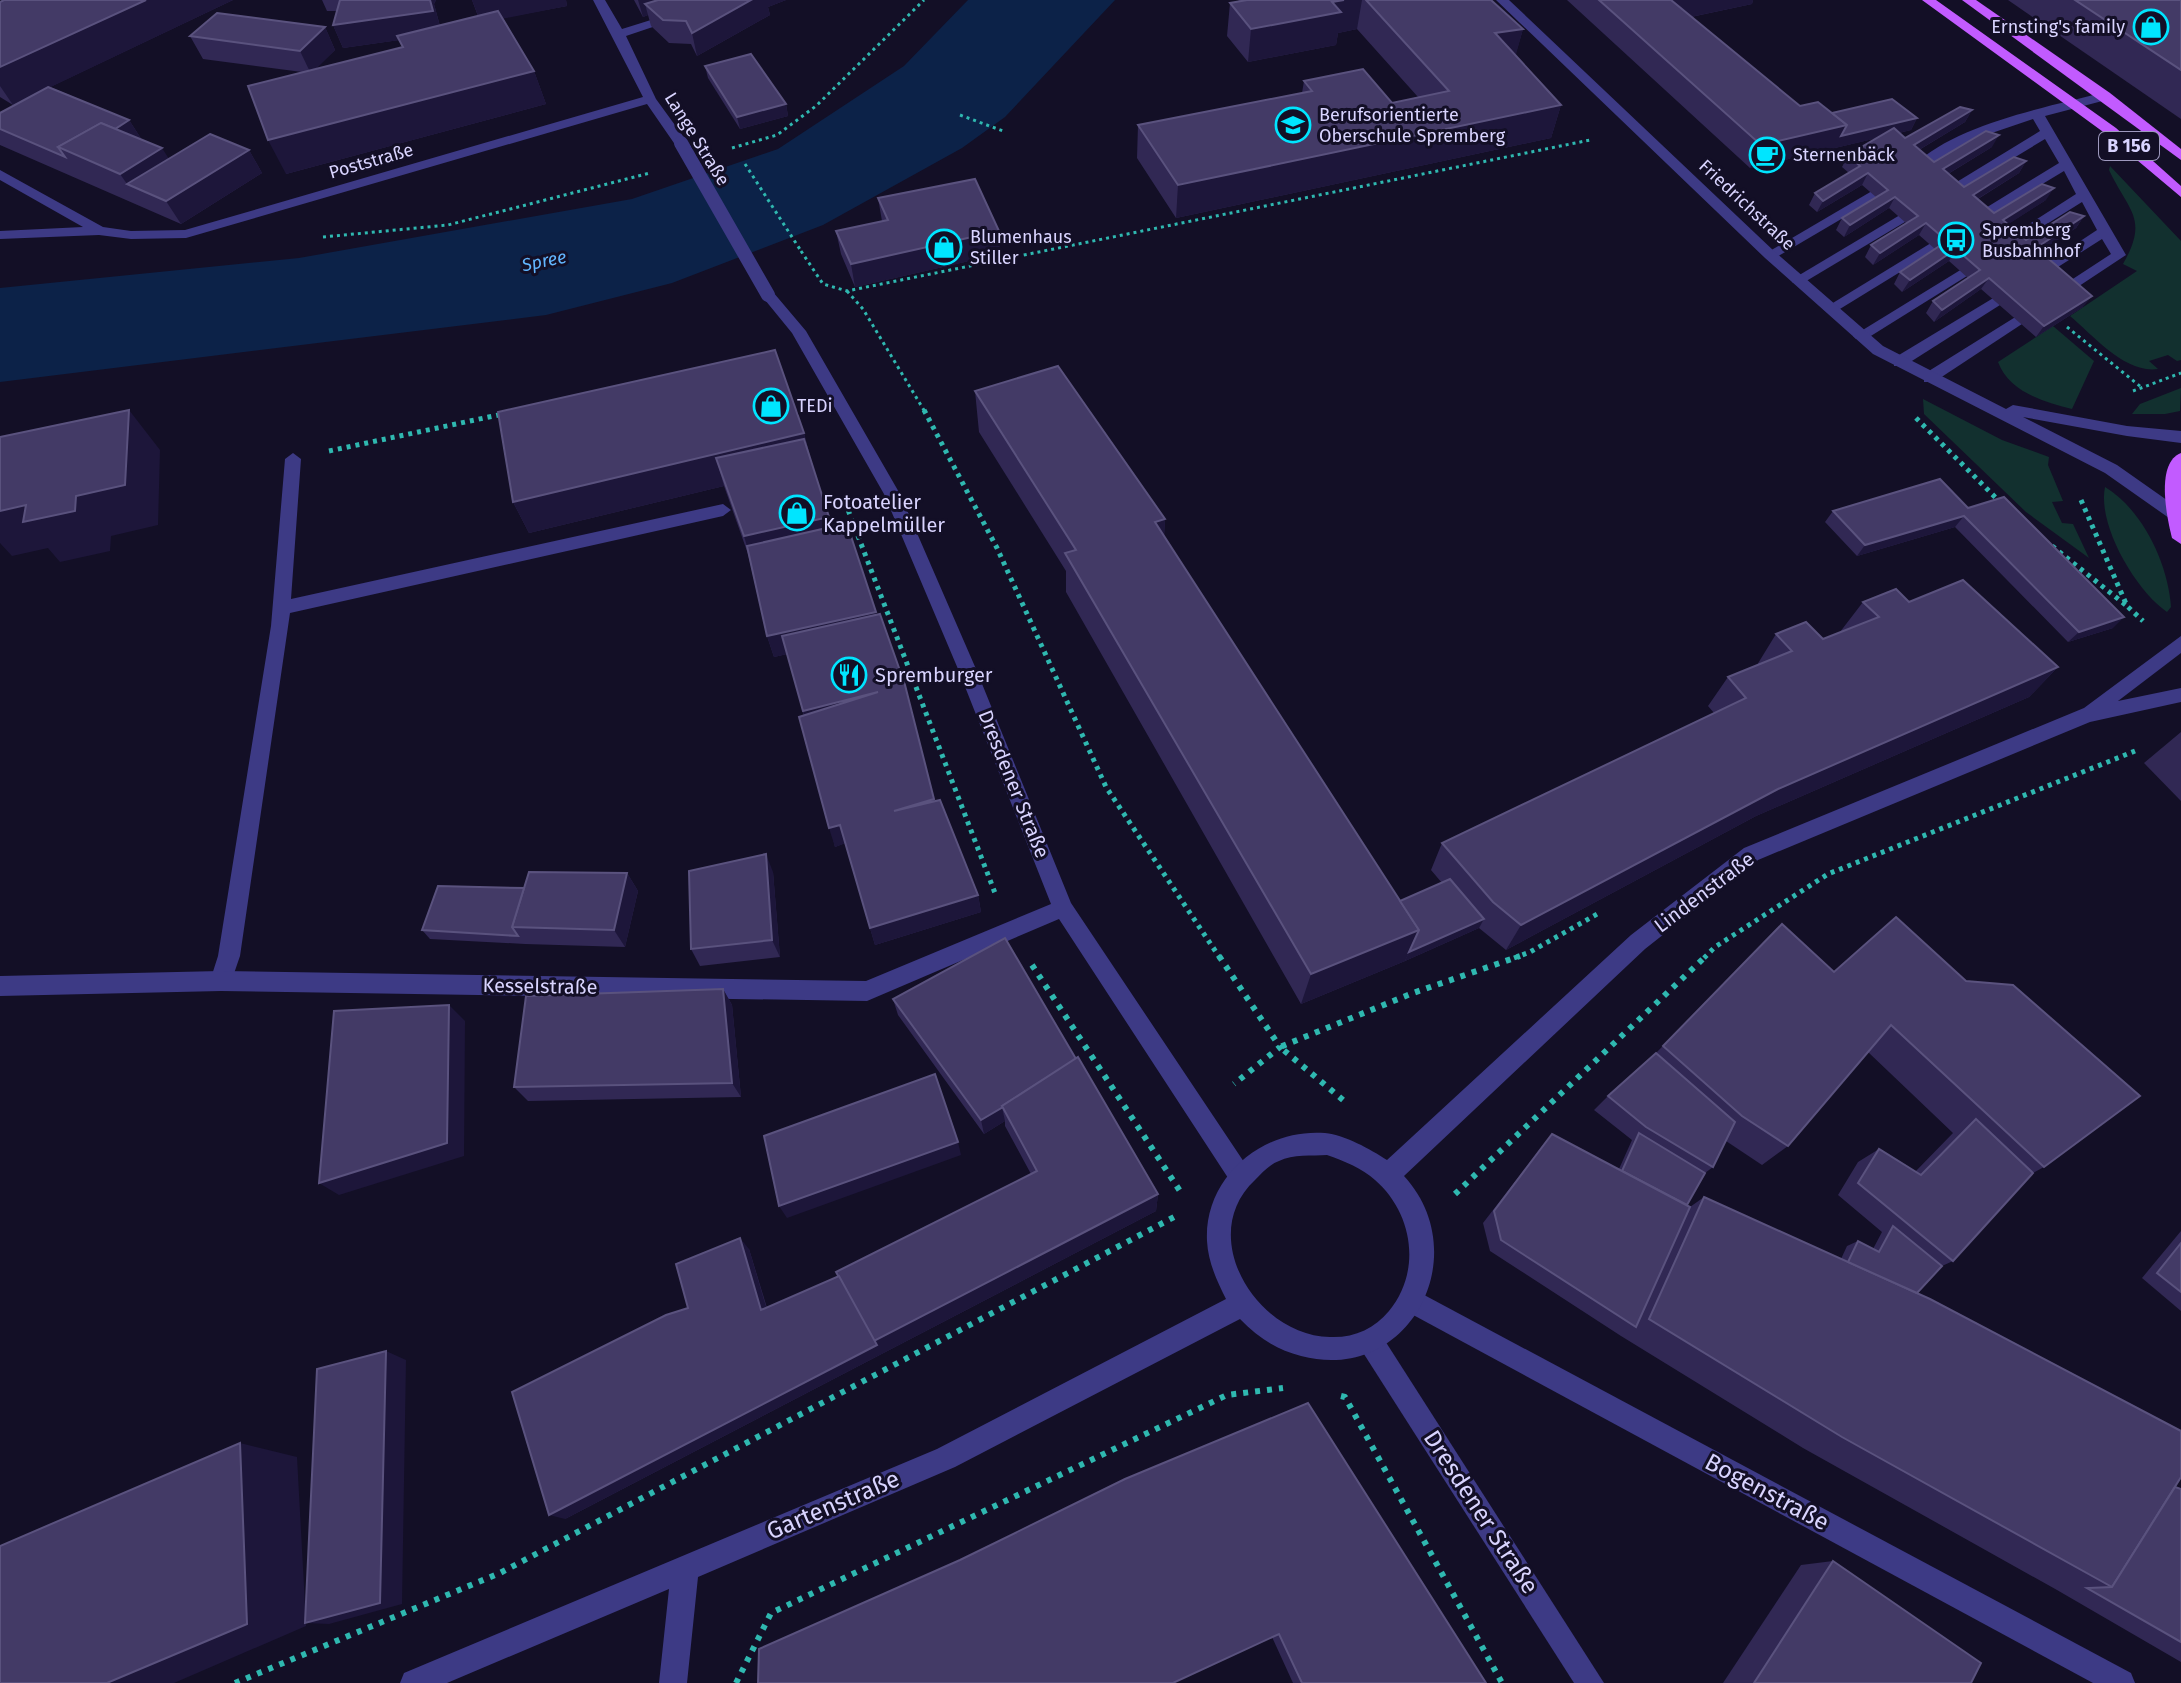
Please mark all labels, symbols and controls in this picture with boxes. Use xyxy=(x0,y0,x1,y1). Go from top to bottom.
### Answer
shop icon: Ernsting's family xyxy=(2132,8,2170,46)
place label: Ernsting's family xyxy=(1991,16,2125,38)
street label: Lange Straße xyxy=(660,88,734,190)
place label: Berufsorientierte Oberschule Spremberg xyxy=(1319,104,1506,147)
school or university icon: Berufsorientierte Oberschule Spremberg xyxy=(1274,106,1312,144)
road number: B 156 xyxy=(2099,132,2159,160)
cafe icon: Sternenbäck xyxy=(1748,136,1786,174)
street label: Poststraße xyxy=(326,138,416,184)
place label: Sternenbäck xyxy=(1793,144,1896,166)
street label: Friedrichstraße xyxy=(1694,155,1800,255)
place label: Spremberg Busbahnhof xyxy=(1982,219,2082,262)
bus stop icon: Spremberg Busbahnhof xyxy=(1937,221,1975,259)
place label: Blumenhaus Stiller xyxy=(970,226,1072,269)
shop icon: Blumenhaus Stiller xyxy=(925,228,963,266)
water label: Spree xyxy=(519,246,568,277)
shop icon: TEDi xyxy=(752,387,790,425)
place label: TEDi xyxy=(797,395,833,417)
place label: Fotoatelier Kappelmüller xyxy=(823,490,945,537)
shop icon: Fotoatelier Kappelmüller xyxy=(778,494,816,532)
restaurant icon: Spremburger xyxy=(830,656,868,694)
place label: Spremburger xyxy=(875,663,993,687)
street label: Dresdener Straße xyxy=(973,706,1055,862)
street label: Lindenstraße xyxy=(1649,847,1759,937)
street label: Kesselstraße xyxy=(482,973,598,999)
street label: Dresdener Straße xyxy=(1418,1425,1544,1599)
street label: Bogenstraße xyxy=(1700,1448,1834,1536)
street label: Gartenstraße xyxy=(762,1464,904,1546)

